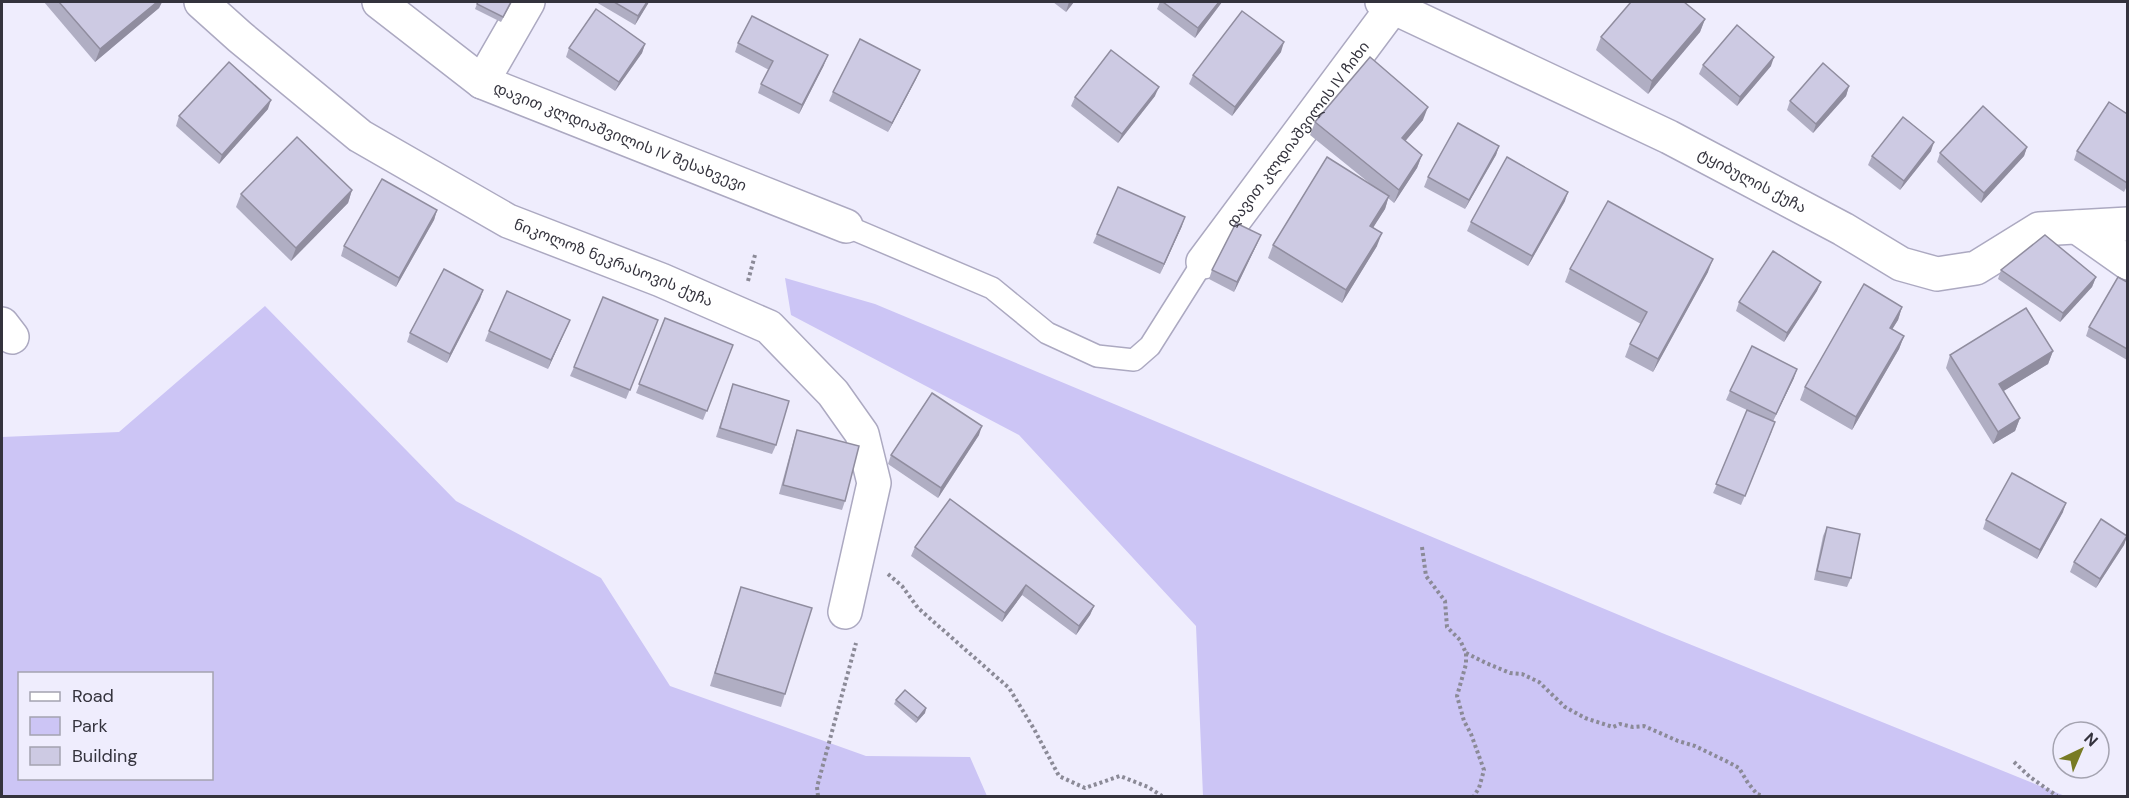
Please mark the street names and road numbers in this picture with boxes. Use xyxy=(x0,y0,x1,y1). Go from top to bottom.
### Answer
street label: დავით კლდიაშვილის IV ჩიხი xyxy=(1222,37,1374,232)
street label: დავით კლდიაშვილის IV შესახვევი xyxy=(491,78,750,196)
street label: ტყიბულის ქუჩა xyxy=(1694,144,1810,218)
street label: ნიკოლოზ ნეკრასოვის ქუჩა xyxy=(511,214,716,311)

